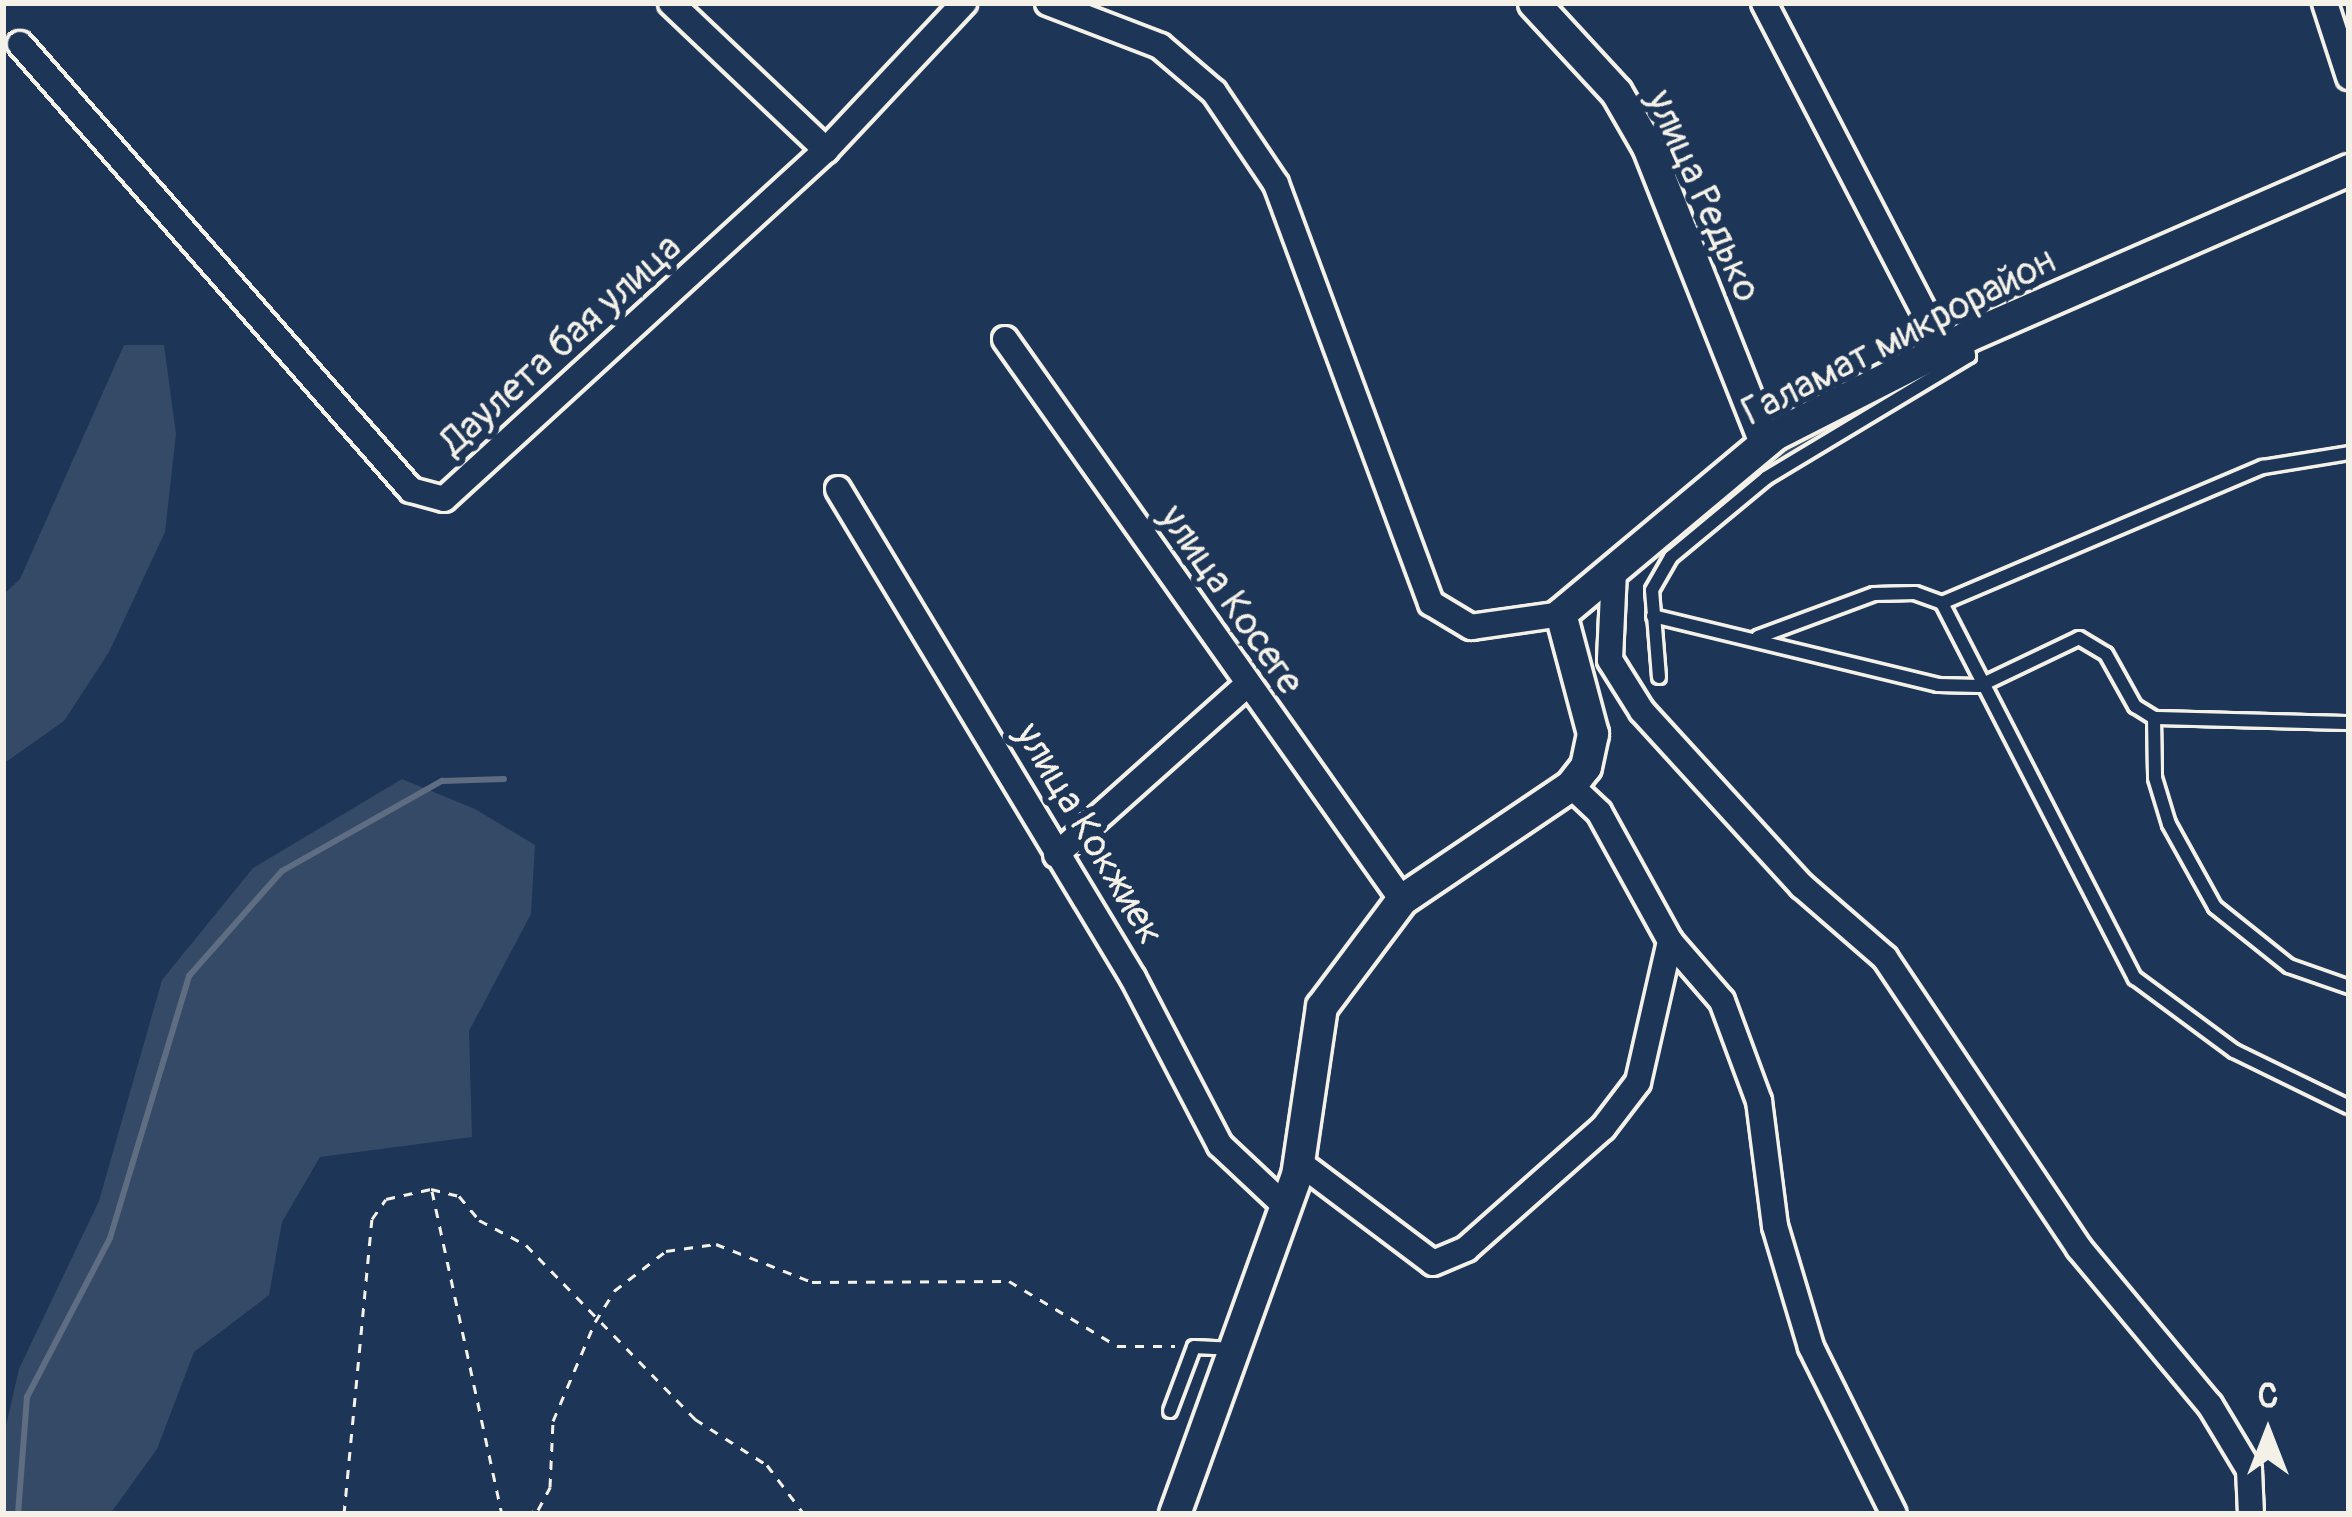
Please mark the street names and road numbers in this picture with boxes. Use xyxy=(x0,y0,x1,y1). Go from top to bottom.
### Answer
street label: улица Редько xyxy=(1636,83,1770,309)
street label: Даулета бая улица xyxy=(431,224,691,466)
street label: Галамат микрорайон xyxy=(1734,238,2064,436)
street label: улица Косеге xyxy=(1149,496,1313,704)
street label: улица Кокжиек xyxy=(1004,714,1174,954)

